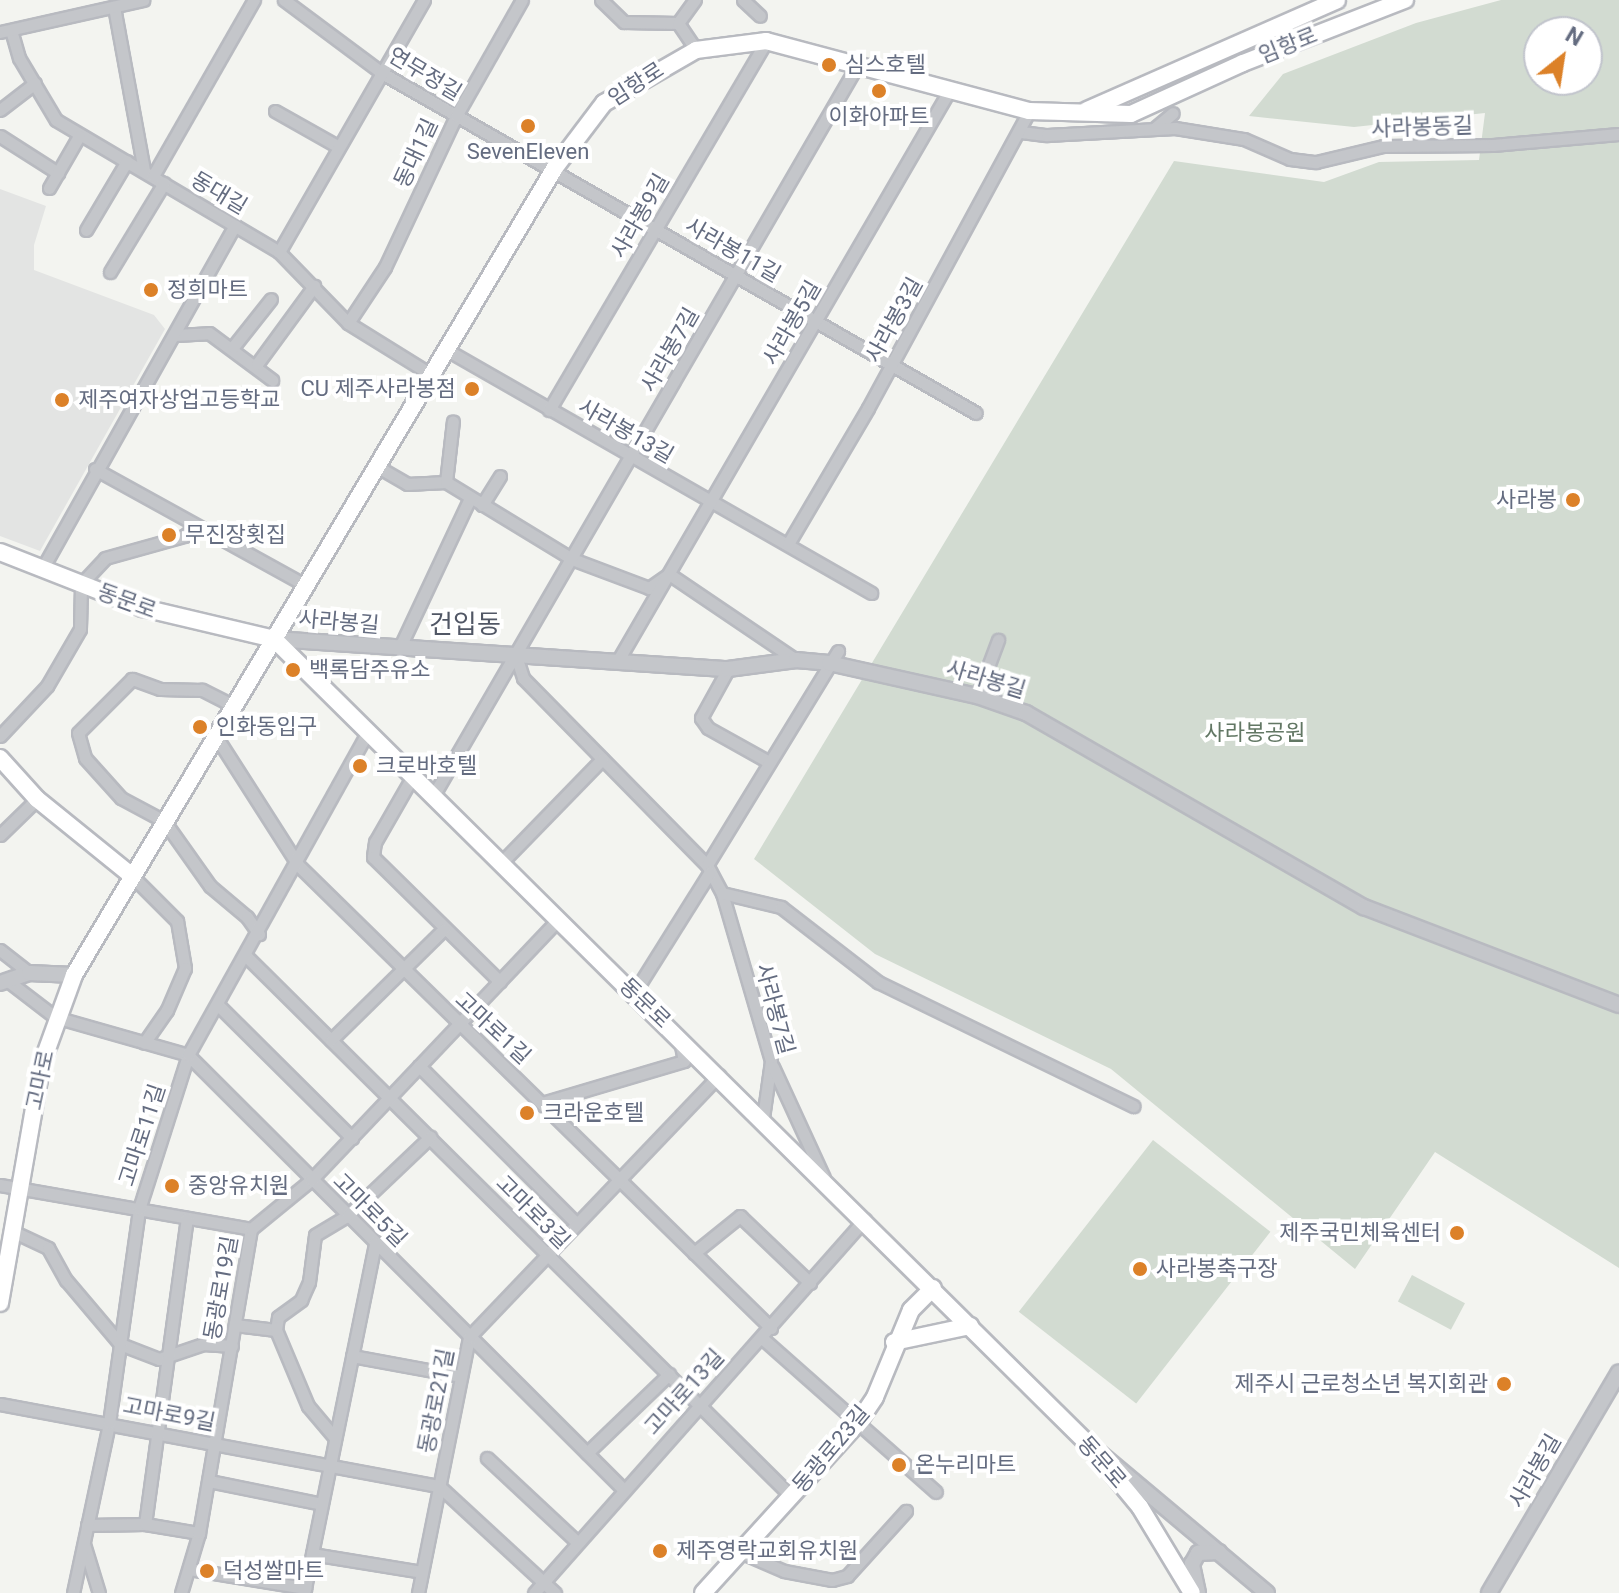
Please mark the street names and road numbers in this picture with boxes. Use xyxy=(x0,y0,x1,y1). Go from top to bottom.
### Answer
street label: 임항로 xyxy=(1255,21,1321,69)
street label: 연무정길 xyxy=(384,42,466,106)
street label: 임항로 xyxy=(603,56,669,112)
street label: 사라봉동길 xyxy=(1371,112,1473,142)
street label: 동대1길 xyxy=(389,114,443,192)
street label: 동대길 xyxy=(186,166,252,220)
street label: 사라봉9길 xyxy=(605,169,675,263)
street label: 사라봉11길 xyxy=(681,212,785,288)
street label: 사라봉3길 xyxy=(860,273,928,367)
street label: 사라봉5길 xyxy=(757,276,827,370)
street label: 사라봉7길 xyxy=(635,303,705,397)
street label: 사라봉13길 xyxy=(574,393,678,469)
street label: 동문로 xyxy=(94,578,160,624)
street label: 사라봉길 xyxy=(298,605,380,639)
street label: 사라봉길 xyxy=(943,655,1029,703)
street label: 사라봉7길 xyxy=(750,961,800,1057)
street label: 동문로 xyxy=(614,972,676,1034)
street label: 고마로1길 xyxy=(450,987,536,1069)
street label: 고마로 xyxy=(21,1048,59,1112)
street label: 고마로11길 xyxy=(113,1081,171,1189)
street label: 고마로5길 xyxy=(328,1168,412,1252)
street label: 고마로3길 xyxy=(491,1170,575,1254)
street label: 동광로19길 xyxy=(199,1234,243,1342)
street label: 고마로13길 xyxy=(639,1344,729,1440)
street label: 동광로21길 xyxy=(413,1347,459,1455)
street label: 고마로9길 xyxy=(121,1392,217,1436)
street label: 동광로23길 xyxy=(787,1400,875,1498)
street label: 사라봉길 xyxy=(1503,1429,1567,1513)
street label: 동문로 xyxy=(1072,1430,1132,1494)

